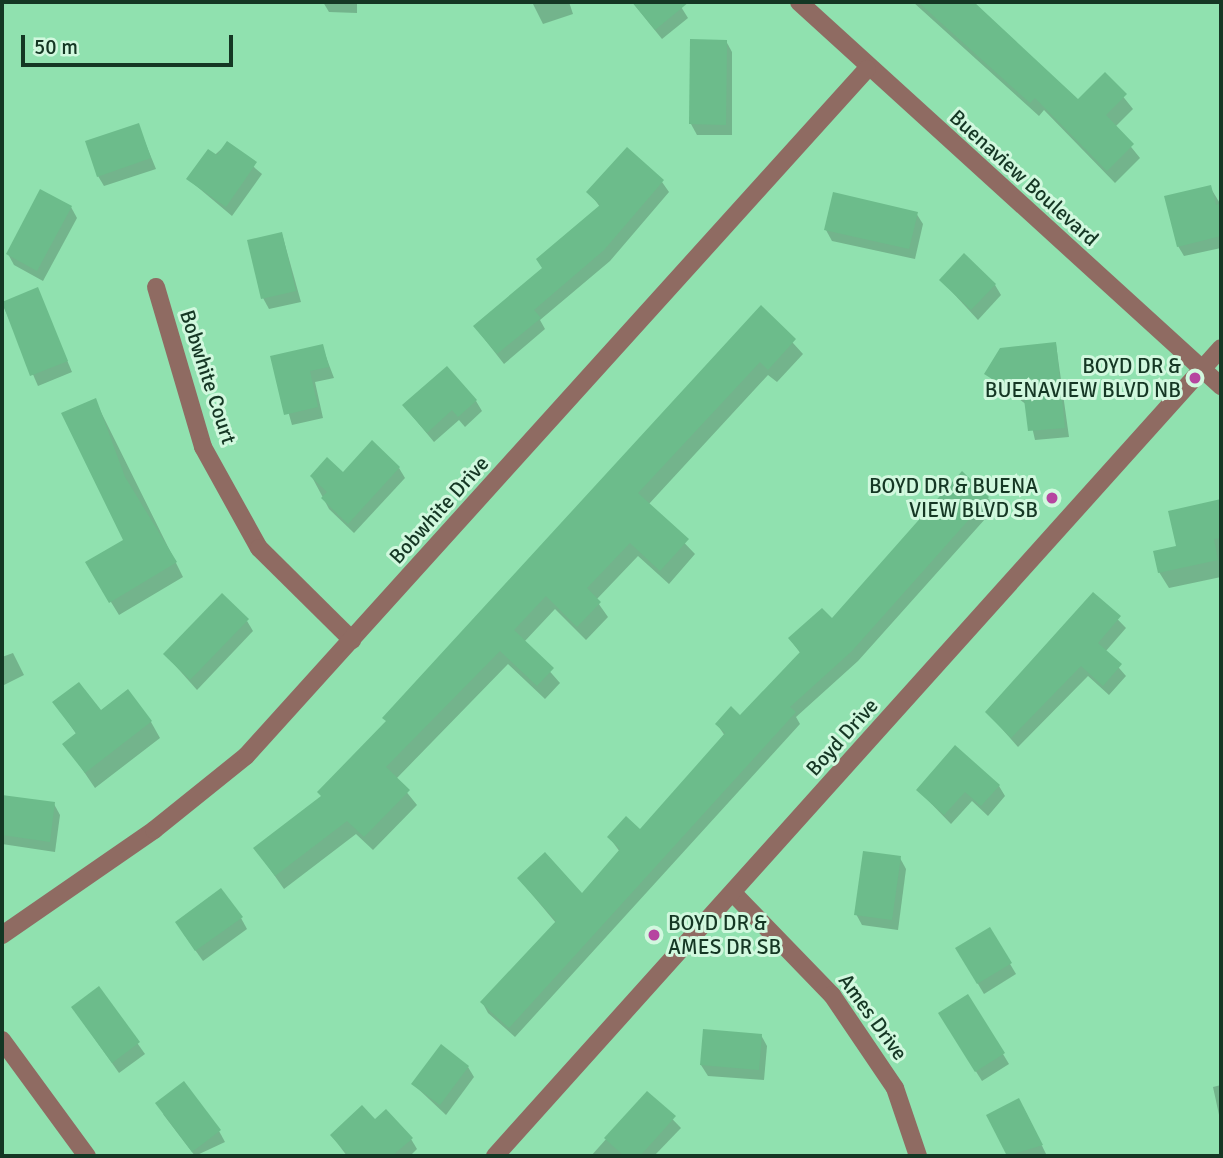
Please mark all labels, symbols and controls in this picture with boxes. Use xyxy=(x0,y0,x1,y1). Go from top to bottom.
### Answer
scale bar xyxy=(24,21,236,65)
text: 50 m xyxy=(34,34,78,60)
street label: Buenaview Boulevard xyxy=(944,105,1104,251)
street label: Bobwhite Court xyxy=(174,307,242,447)
place label: BOYD DR & BUENAVIEW BLVD NB xyxy=(985,353,1181,403)
marker: BOYD DR & BUENAVIEW BLVD NB xyxy=(1187,370,1203,386)
street label: Bobwhite Drive xyxy=(384,451,494,569)
place label: BOYD DR & BUENA VIEW BLVD SB xyxy=(869,473,1038,523)
marker: BOYD DR & BUENA VIEW BLVD SB xyxy=(1044,490,1060,506)
street label: Boyd Drive xyxy=(801,693,883,781)
place label: BOYD DR & AMES DR SB xyxy=(668,910,781,960)
marker: BOYD DR & AMES DR SB xyxy=(646,927,662,943)
street label: Ames Drive xyxy=(833,969,913,1065)

